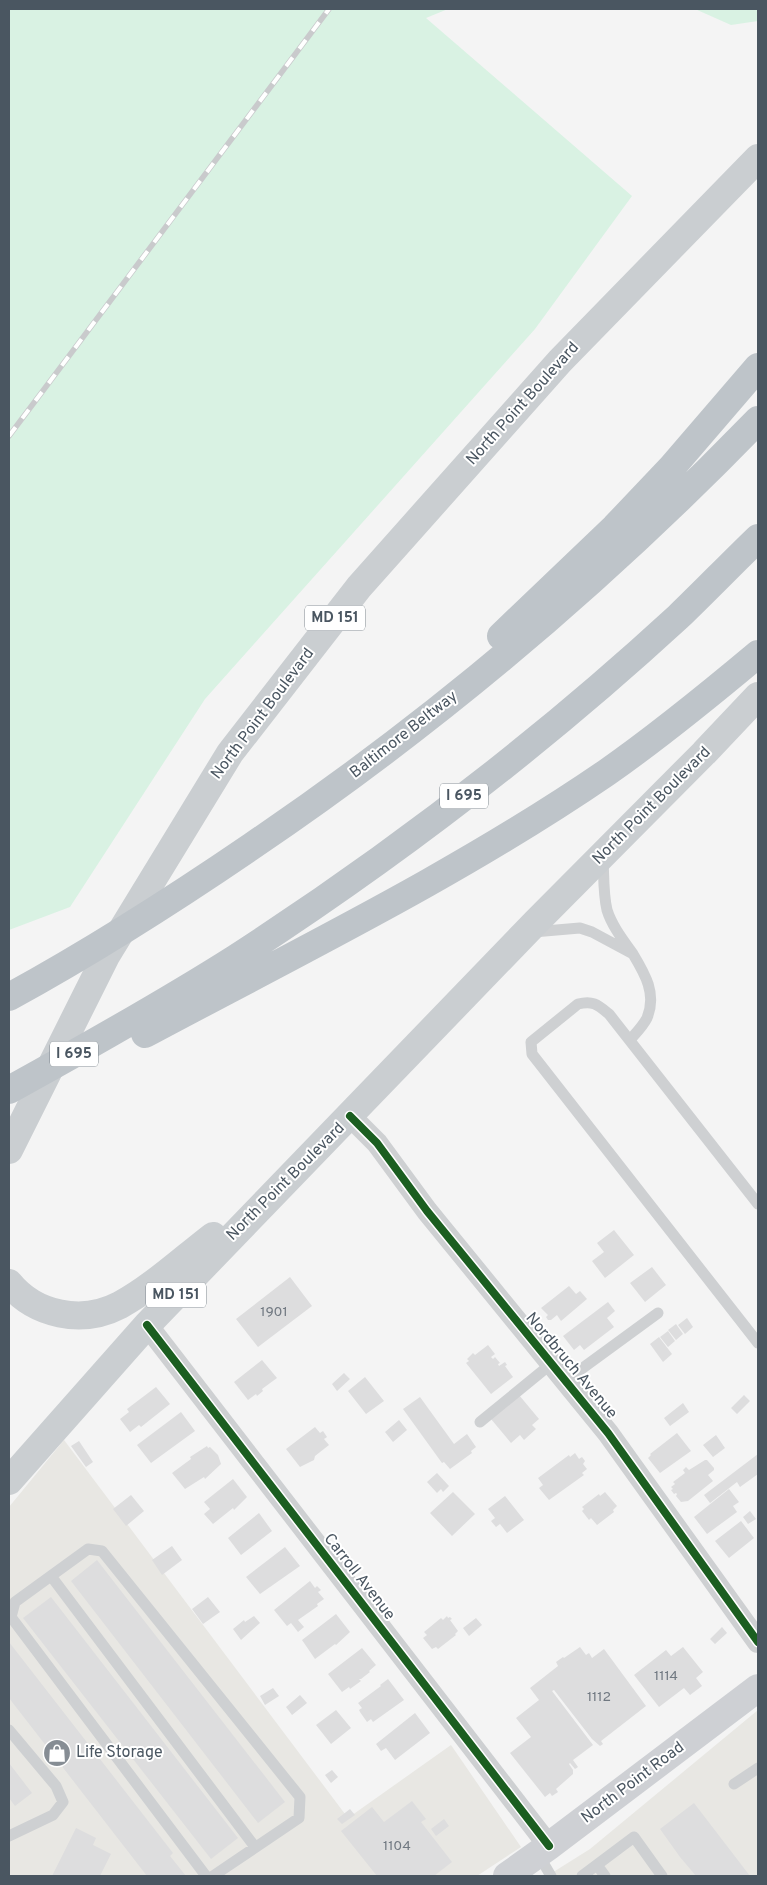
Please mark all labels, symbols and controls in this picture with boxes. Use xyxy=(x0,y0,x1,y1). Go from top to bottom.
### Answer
street label: North Point Boulevard xyxy=(462,338,584,470)
road number: MD 151 xyxy=(305,606,365,630)
street label: North Point Boulevard xyxy=(207,644,319,784)
street label: Baltimore Beltway xyxy=(346,687,462,783)
street label: North Point Boulevard xyxy=(589,743,715,869)
road number: I 695 xyxy=(440,784,488,808)
road number: I 695 xyxy=(50,1042,98,1066)
street label: North Point Boulevard xyxy=(223,1119,349,1245)
road number: MD 151 xyxy=(146,1282,206,1308)
house number: 1901 xyxy=(260,1304,288,1321)
street label: Nordbruch Avenue xyxy=(521,1309,621,1423)
street label: Carroll Avenue xyxy=(319,1530,399,1624)
house number: 1114 xyxy=(654,1668,678,1685)
house number: 1112 xyxy=(587,1689,611,1706)
shop icon: Life Storage xyxy=(42,1738,72,1768)
street label: North Point Road xyxy=(578,1738,688,1828)
place label: Life Storage xyxy=(76,1743,163,1763)
house number: 1104 xyxy=(383,1838,411,1855)

